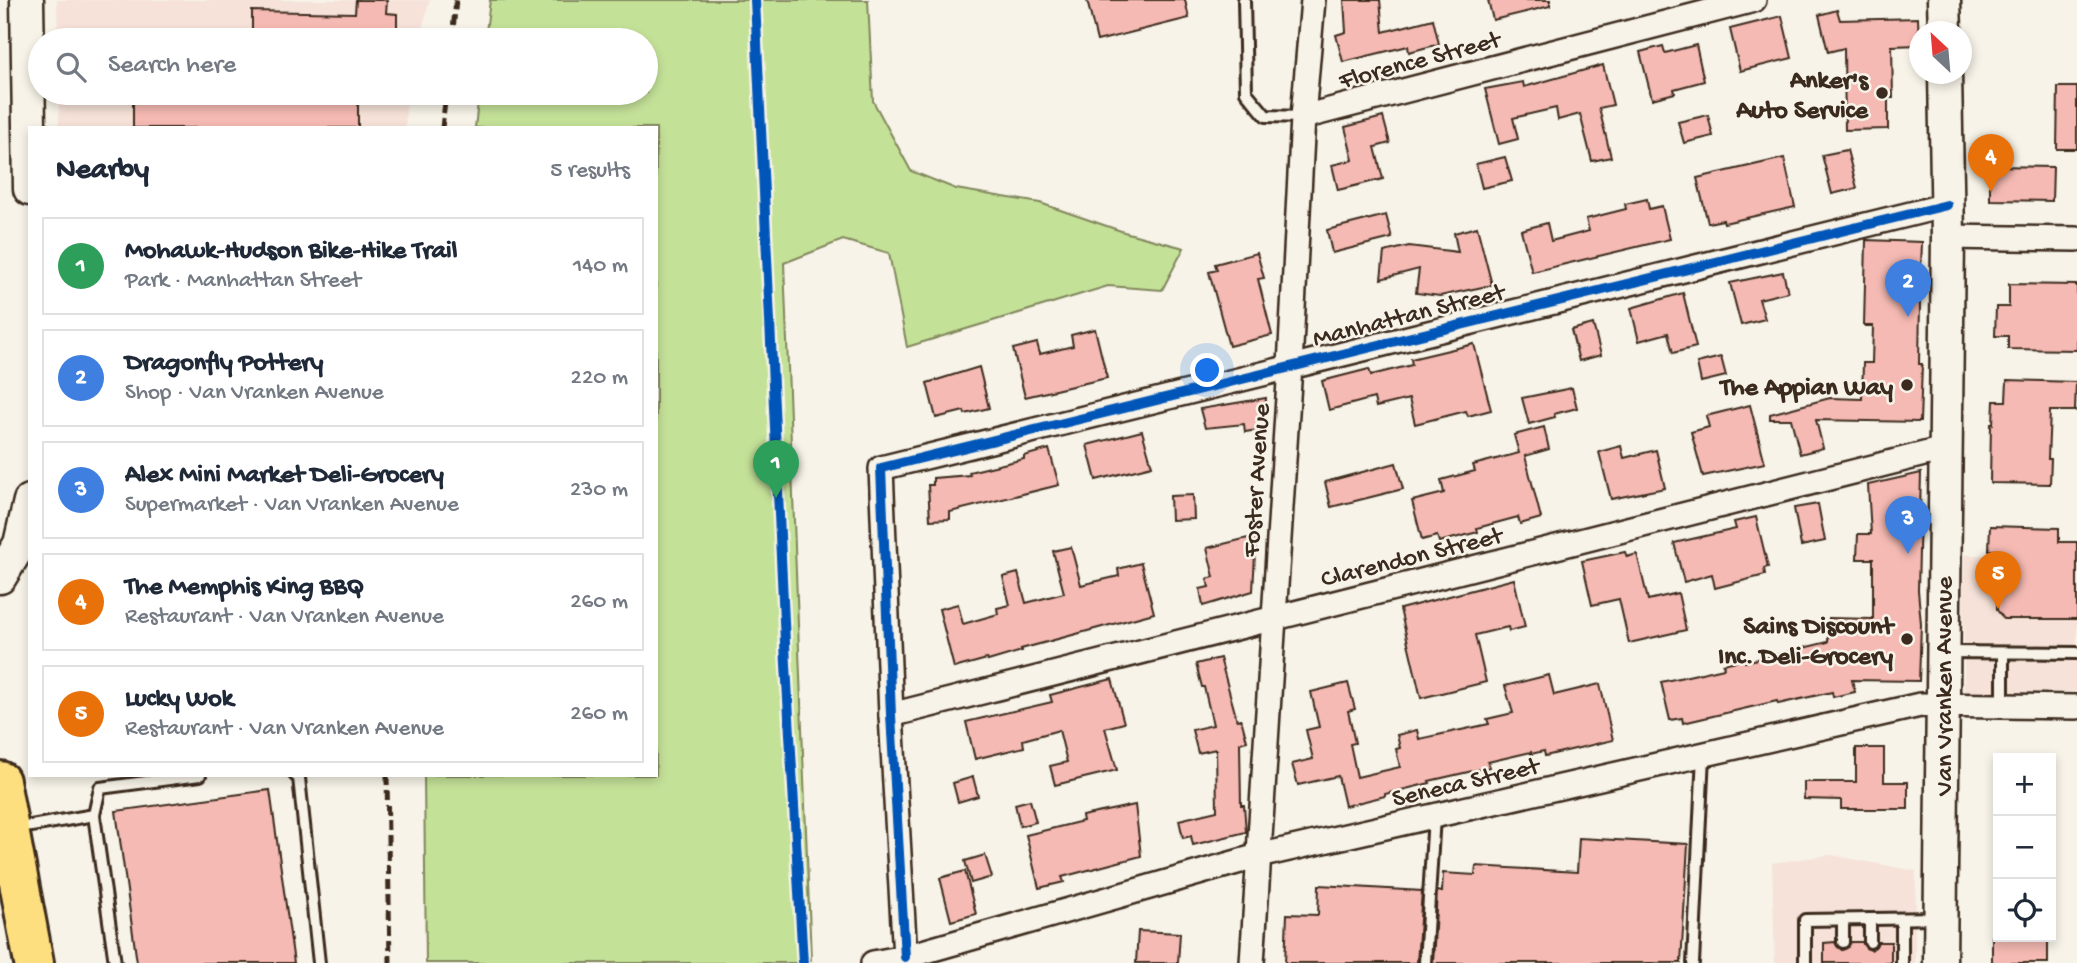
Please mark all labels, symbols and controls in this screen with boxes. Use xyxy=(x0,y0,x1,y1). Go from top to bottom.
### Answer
north arrow xyxy=(1909,21,1972,84)
street label: Florence Street xyxy=(1335,25,1506,99)
search box xyxy=(28,28,658,105)
icon: search xyxy=(52,48,90,86)
text: Search here xyxy=(108,51,236,82)
place label: Anker's Auto Service xyxy=(1735,67,1870,128)
marker: Anker's Auto Service xyxy=(1874,85,1890,101)
pin: 4 xyxy=(1968,134,2014,192)
text: Nearby xyxy=(56,154,149,189)
text: 5 results xyxy=(550,158,630,185)
text: Mohawk-Hudson Bike-Hike Trail xyxy=(125,237,457,268)
text: 1 xyxy=(76,253,86,280)
text: 140 m xyxy=(573,253,628,280)
pin: 2 xyxy=(1885,259,1931,317)
text: Park · Manhattan Street xyxy=(125,268,361,295)
street label: Manhattan Street xyxy=(1310,278,1511,356)
text: Dragonfly Pottery xyxy=(125,349,323,380)
your location xyxy=(1190,353,1224,387)
text: 2 xyxy=(75,365,87,392)
text: 220 m xyxy=(571,365,628,392)
place label: The Appian Way xyxy=(1719,374,1893,405)
marker: The Appian Way xyxy=(1899,377,1915,393)
text: Shop · Van Vranken Avenue xyxy=(125,380,384,407)
street label: Foster Avenue xyxy=(1238,402,1279,559)
pin: 1 xyxy=(753,440,799,498)
text: Alex Mini Market Deli-Grocery xyxy=(125,461,444,492)
text: 3 xyxy=(75,477,87,504)
text: 230 m xyxy=(570,477,628,504)
text: Supermarket · Van Vranken Avenue xyxy=(125,492,459,519)
pin: 3 xyxy=(1885,496,1931,554)
street label: Clarendon Street xyxy=(1318,521,1508,597)
pin: 5 xyxy=(1975,551,2021,609)
text: The Memphis King BBQ xyxy=(125,573,364,604)
street label: Van Vranken Avenue xyxy=(1931,576,1962,797)
text: 4 xyxy=(76,589,86,616)
text: 260 m xyxy=(570,589,628,616)
text: Restaurant · Van Vranken Avenue xyxy=(125,604,444,631)
place label: Sains Discount Inc. Deli-Grocery xyxy=(1718,613,1895,674)
marker: Sains Discount Inc. Deli-Grocery xyxy=(1899,631,1915,647)
text: Lucky Wok xyxy=(125,685,233,716)
text: 5 xyxy=(75,701,87,728)
text: 260 m xyxy=(570,701,628,728)
text: Restaurant · Van Vranken Avenue xyxy=(125,716,444,743)
street label: Seneca Street xyxy=(1389,752,1545,816)
map controls xyxy=(1993,753,2056,942)
button: + xyxy=(1993,753,2056,816)
button: − xyxy=(1993,816,2056,879)
button: locate xyxy=(1993,879,2056,942)

